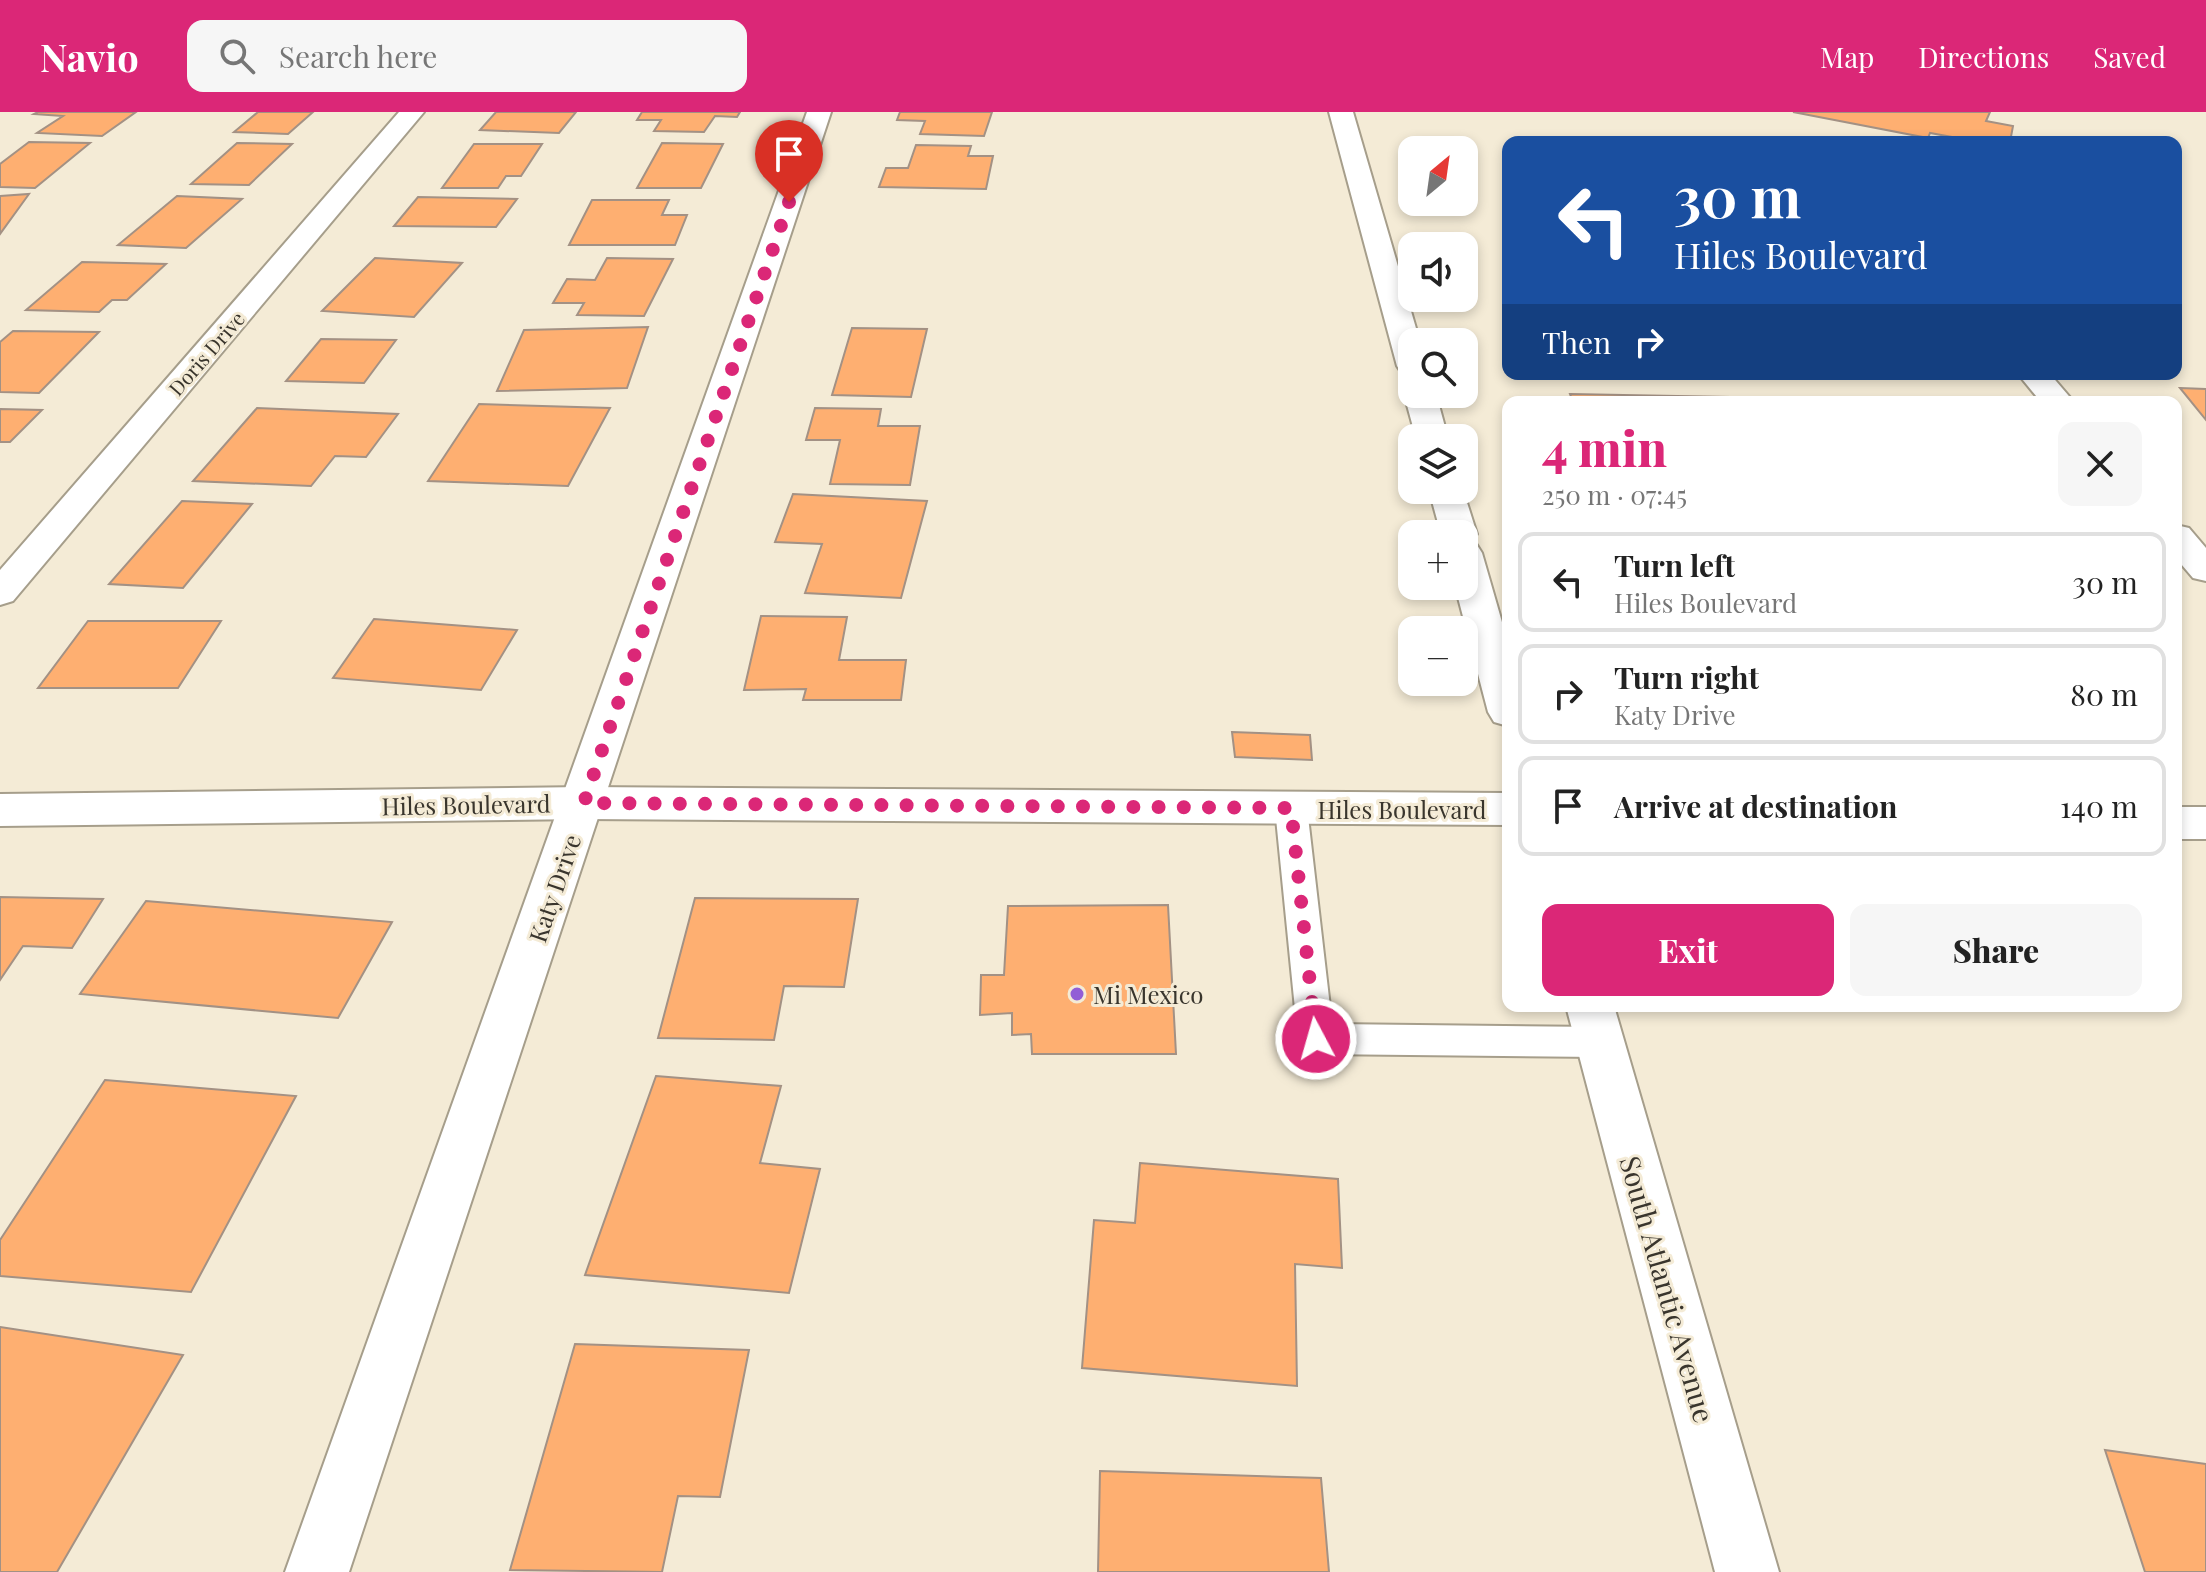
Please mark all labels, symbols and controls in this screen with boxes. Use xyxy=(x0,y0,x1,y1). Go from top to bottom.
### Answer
search box xyxy=(187,20,747,92)
text: Navio xyxy=(40,31,139,82)
icon: search xyxy=(215,34,259,78)
text: Search here xyxy=(279,36,437,76)
text: Map xyxy=(1820,38,1874,75)
text: Directions xyxy=(1918,38,2049,75)
text: Saved xyxy=(2093,38,2166,75)
pin xyxy=(755,120,823,202)
icon: arrive xyxy=(767,132,811,176)
north arrow xyxy=(1398,136,1478,216)
map controls xyxy=(1398,136,1478,696)
text: 30 m xyxy=(1674,158,1801,233)
icon: left xyxy=(1542,168,1646,272)
text: Hiles Boulevard xyxy=(1674,230,1928,278)
button: sound xyxy=(1398,232,1478,312)
street label: Doris Drive xyxy=(162,305,250,401)
icon: right xyxy=(1627,320,1671,364)
text: Then xyxy=(1542,322,1611,362)
button: search xyxy=(1398,328,1478,408)
text: 4 min xyxy=(1542,415,1667,479)
button: close xyxy=(2058,422,2142,506)
button: layers xyxy=(1398,424,1478,504)
text: 250 m · 07:45 xyxy=(1542,477,1687,512)
button: + xyxy=(1398,520,1478,600)
text: Turn left xyxy=(1614,545,1735,585)
icon: left xyxy=(1546,560,1590,604)
text: 30 m xyxy=(2072,562,2138,602)
text: Hiles Boulevard xyxy=(1614,585,1797,620)
button: − xyxy=(1398,616,1478,696)
text: Turn right xyxy=(1614,657,1759,697)
icon: right xyxy=(1546,672,1590,716)
text: 80 m xyxy=(2070,674,2138,714)
text: Katy Drive xyxy=(1614,697,1736,732)
icon: arrive xyxy=(1546,784,1590,828)
text: Arrive at destination xyxy=(1614,786,1897,826)
text: 140 m xyxy=(2060,786,2138,826)
street label: Hiles Boulevard xyxy=(381,787,551,821)
street label: Hiles Boulevard xyxy=(1317,793,1487,825)
street label: Katy Drive xyxy=(521,830,587,946)
button: Exit xyxy=(1542,904,1834,996)
button: Share xyxy=(1850,904,2142,996)
place label: Mi Mexico xyxy=(1093,978,1204,1010)
marker: Mi Mexico xyxy=(1068,985,1086,1003)
position arrow xyxy=(1274,997,1358,1081)
street label: South Atlantic Avenue xyxy=(1612,1151,1724,1427)

